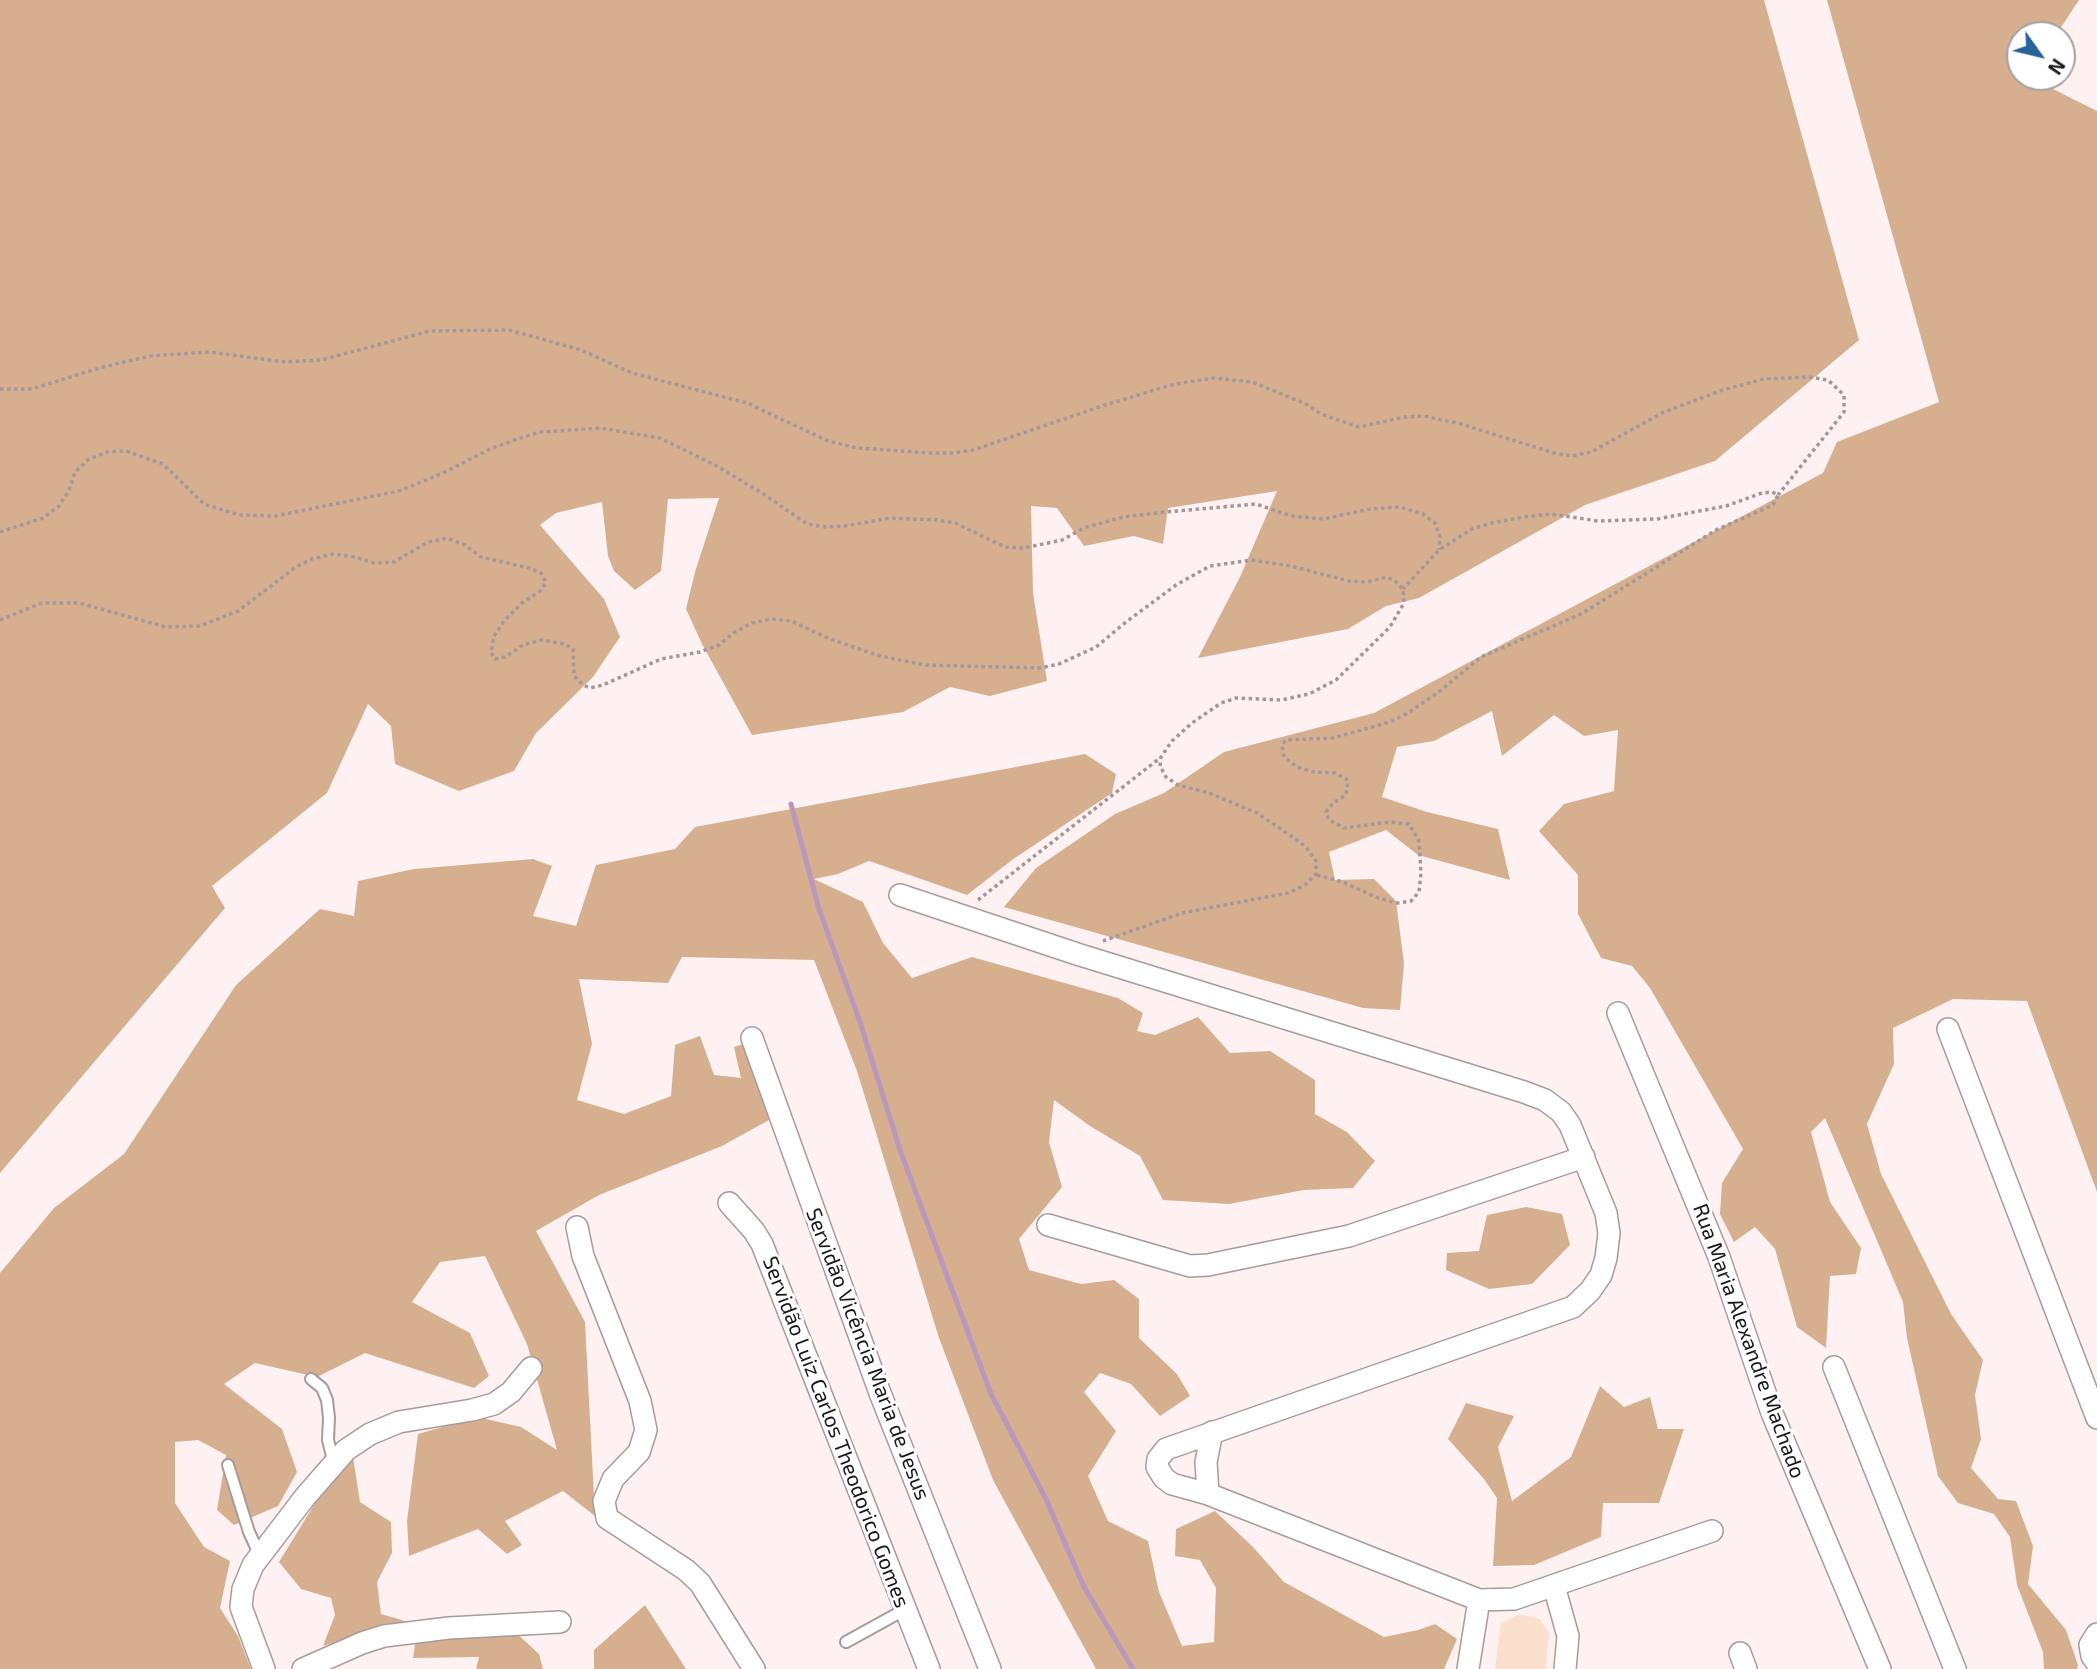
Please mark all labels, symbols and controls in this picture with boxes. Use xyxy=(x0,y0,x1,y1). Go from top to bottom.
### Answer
north arrow xyxy=(2006,21,2076,91)
text: N xyxy=(2044,55,2071,79)
street label: Rua Maria Alexandre Machado xyxy=(1688,1200,1810,1482)
street label: Servidão Vicência Maria de Jesus xyxy=(801,1204,935,1504)
street label: Servidão Luiz Carlos Theodorico Gomes xyxy=(757,1253,915,1611)

